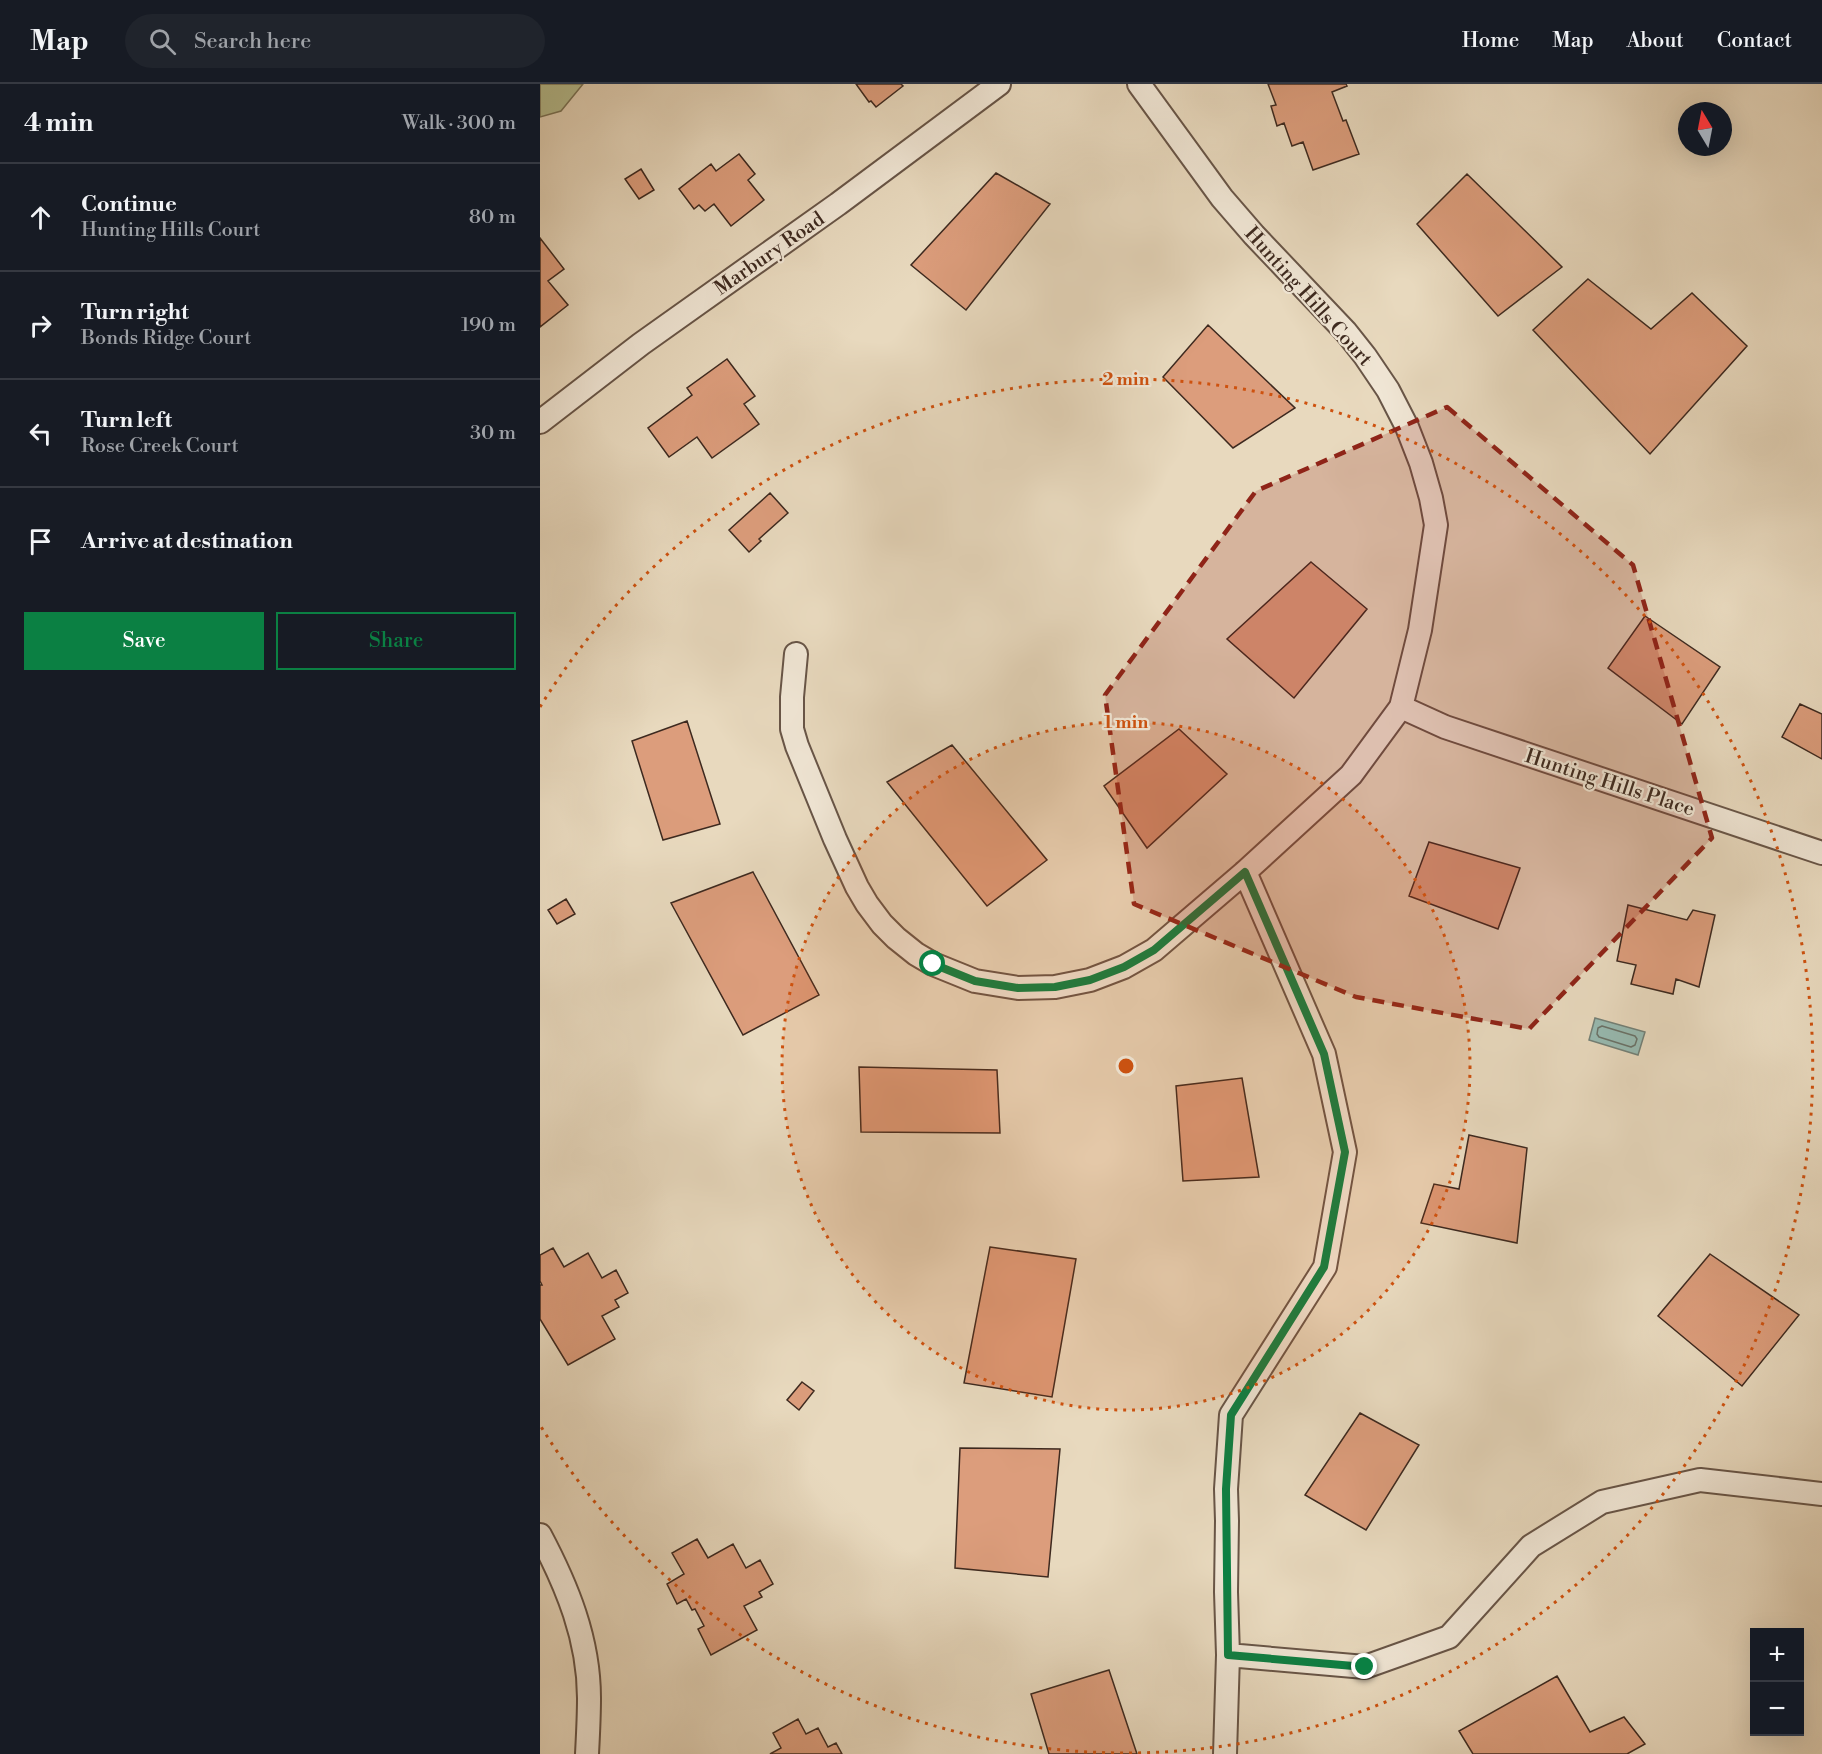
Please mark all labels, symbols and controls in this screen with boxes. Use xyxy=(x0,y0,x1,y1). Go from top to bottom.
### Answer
search box xyxy=(125,14,545,68)
text: Map xyxy=(30,24,89,59)
icon: search xyxy=(146,25,179,58)
text: Search here xyxy=(194,28,311,55)
text: Home xyxy=(1462,28,1519,54)
text: Map xyxy=(1552,28,1594,54)
text: About xyxy=(1627,28,1684,54)
text: Contact xyxy=(1717,28,1792,54)
north arrow xyxy=(1678,102,1732,156)
text: 4 min xyxy=(24,107,94,139)
text: Walk · 300 m xyxy=(402,111,516,136)
text: Continue xyxy=(81,191,177,218)
icon: ahead xyxy=(24,201,57,234)
text: 80 m xyxy=(469,205,516,230)
street label: Marbury Road xyxy=(710,207,830,301)
text: Hunting Hills Court xyxy=(81,218,260,243)
street label: Hunting Hills Court xyxy=(1239,222,1377,372)
text: Turn right xyxy=(81,299,189,326)
icon: right xyxy=(24,309,57,342)
text: 190 m xyxy=(461,313,516,338)
text: Bonds Ridge Court xyxy=(81,326,251,351)
text: 2 min xyxy=(1102,368,1150,391)
text: Turn left xyxy=(81,407,172,434)
icon: left xyxy=(24,417,57,450)
text: 30 m xyxy=(470,421,516,446)
text: Rose Creek Court xyxy=(81,434,239,459)
icon: arrive xyxy=(24,525,57,558)
text: Arrive at destination xyxy=(81,528,293,555)
button: Save xyxy=(24,612,264,670)
button: Share xyxy=(276,612,516,670)
text: 1 min xyxy=(1104,711,1148,734)
street label: Hunting Hills Place xyxy=(1522,744,1697,823)
route start xyxy=(919,950,945,976)
centre of rings xyxy=(1116,1056,1136,1076)
map controls xyxy=(1750,1628,1804,1736)
button: + xyxy=(1750,1628,1804,1682)
route end xyxy=(1351,1653,1377,1679)
button: − xyxy=(1750,1682,1804,1736)

